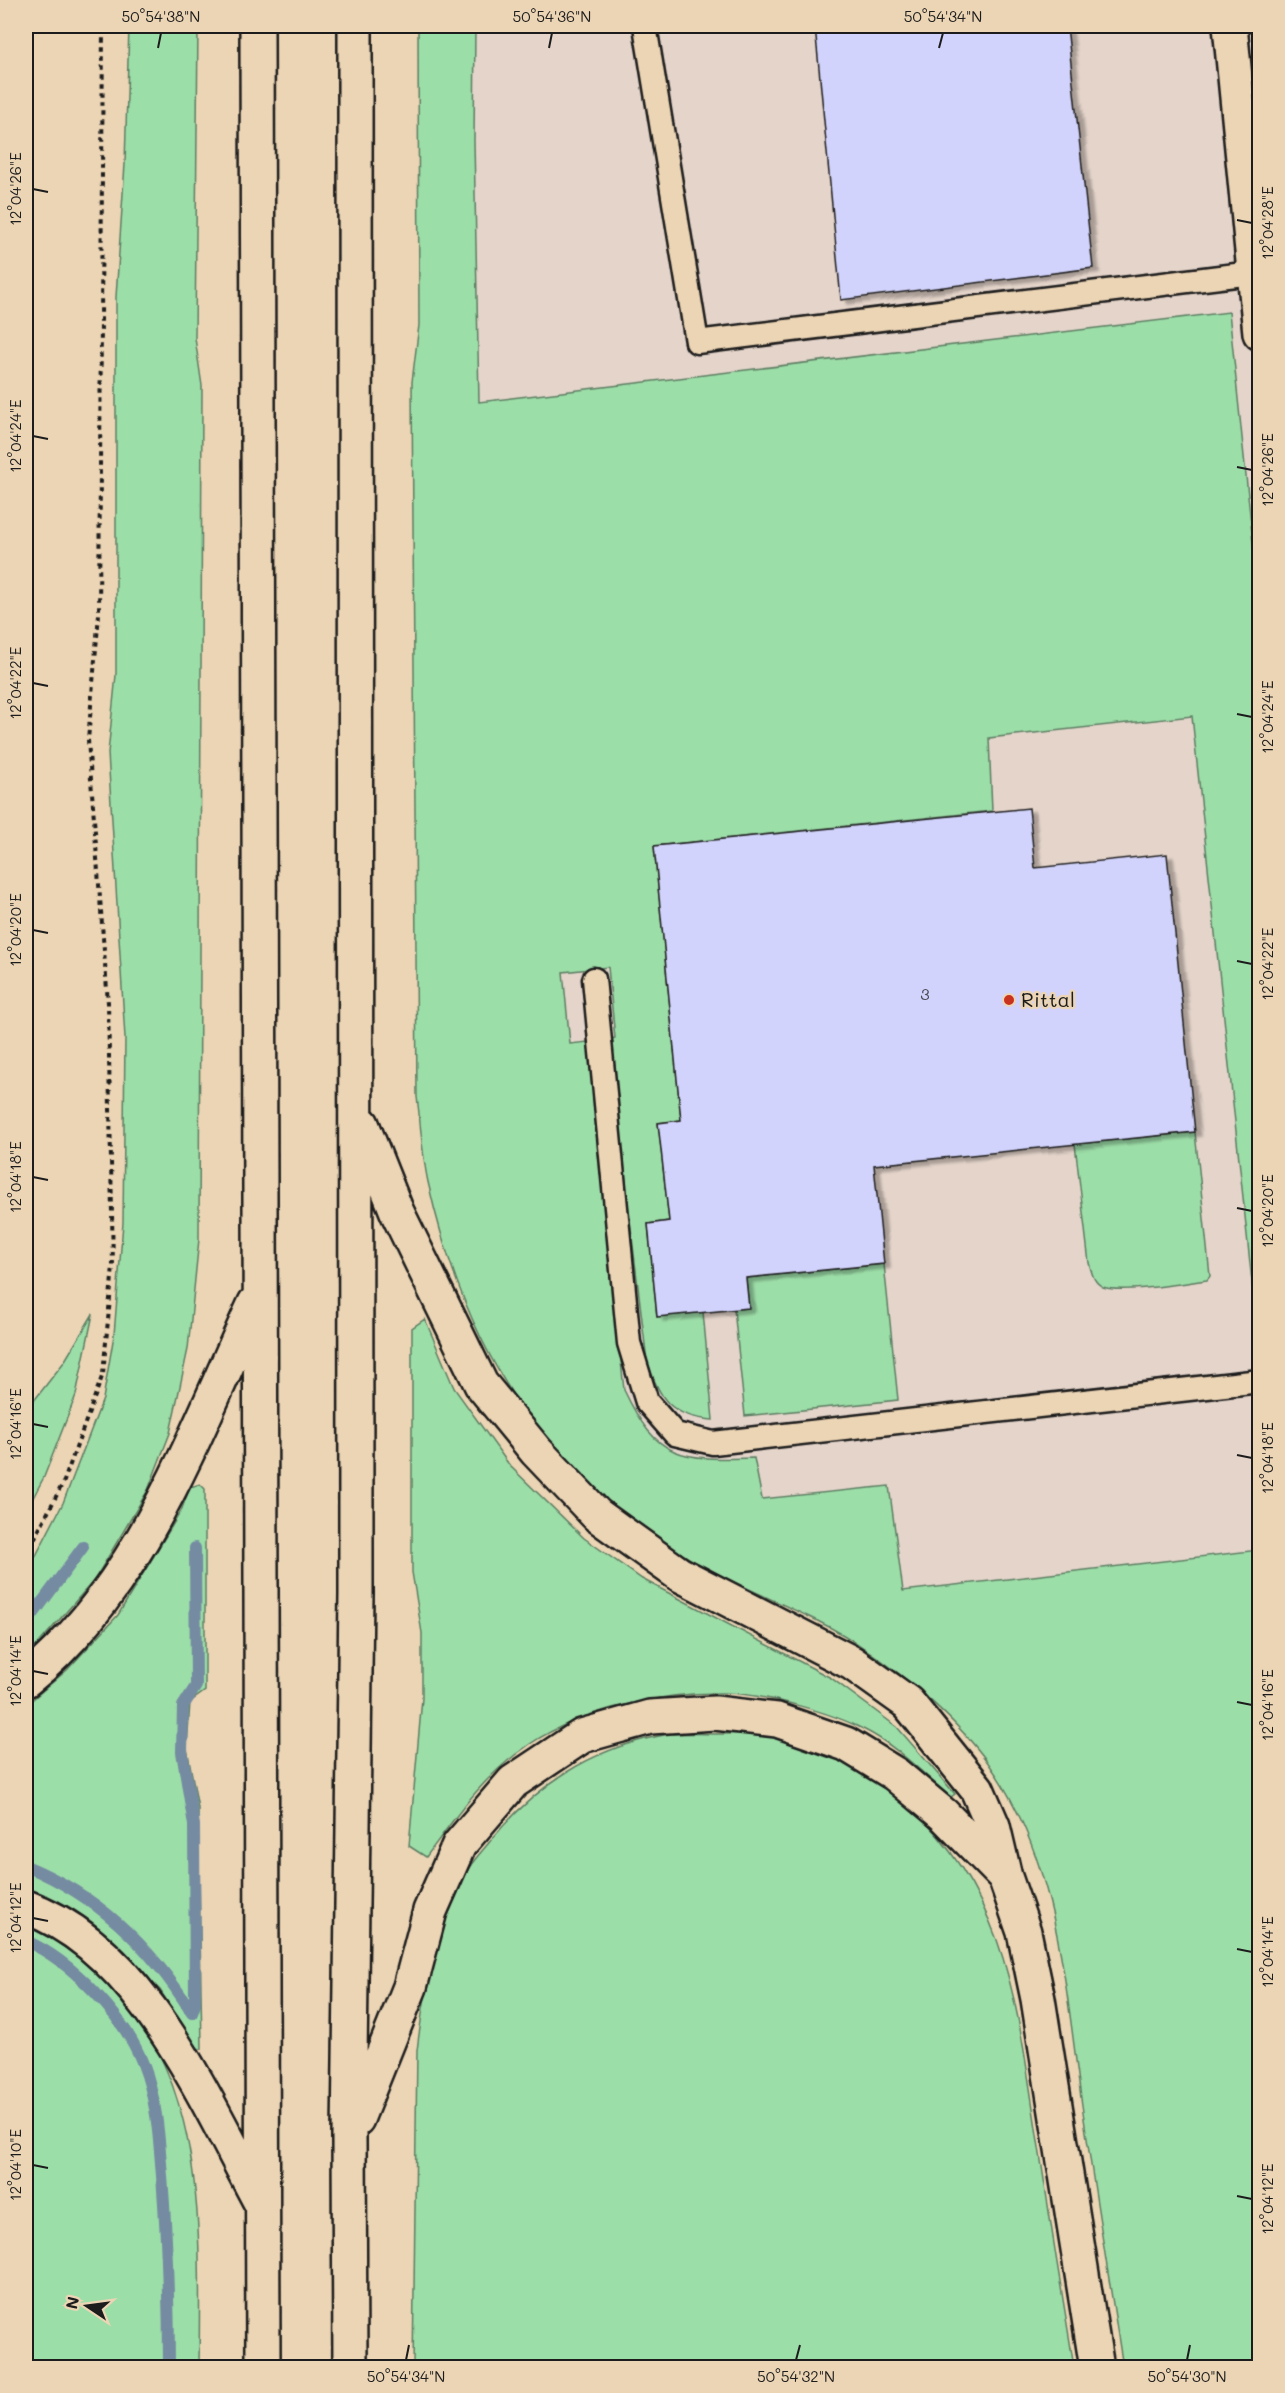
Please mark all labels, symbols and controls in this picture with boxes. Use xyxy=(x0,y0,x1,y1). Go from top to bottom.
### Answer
text: 50°54'38"N xyxy=(122,6,200,26)
text: 50°54'36"N xyxy=(513,6,591,26)
text: 50°54'34"N xyxy=(904,6,982,26)
text: 12°04'26"E xyxy=(5,152,25,226)
text: 12°04'28"E xyxy=(1257,186,1277,260)
text: 12°04'24"E xyxy=(5,399,25,473)
text: 12°04'26"E xyxy=(1257,433,1277,507)
text: 12°04'22"E xyxy=(5,646,25,719)
text: 12°04'24"E xyxy=(1257,680,1277,754)
text: 12°04'20"E xyxy=(5,893,25,967)
text: 12°04'22"E xyxy=(1257,927,1277,1000)
house number: 3 xyxy=(920,983,930,1004)
place label: Rittal xyxy=(1021,986,1075,1012)
marker: Rittal xyxy=(1002,993,1016,1007)
text: 12°04'18"E xyxy=(5,1141,25,1213)
text: 12°04'20"E xyxy=(1257,1174,1277,1248)
text: 12°04'16"E xyxy=(5,1388,25,1460)
text: 12°04'18"E xyxy=(1257,1422,1277,1494)
text: 12°04'14"E xyxy=(5,1635,25,1707)
text: 12°04'16"E xyxy=(1257,1669,1277,1741)
text: 12°04'12"E xyxy=(5,1882,25,1954)
text: 12°04'14"E xyxy=(1257,1916,1277,1988)
text: 12°04'10"E xyxy=(5,2129,25,2201)
text: 12°04'12"E xyxy=(1257,2163,1277,2235)
north arrow xyxy=(57,2276,117,2336)
text: N xyxy=(60,2294,83,2311)
text: 50°54'34"N xyxy=(367,2366,445,2386)
text: 50°54'32"N xyxy=(757,2366,835,2386)
text: 50°54'30"N xyxy=(1147,2366,1227,2386)

